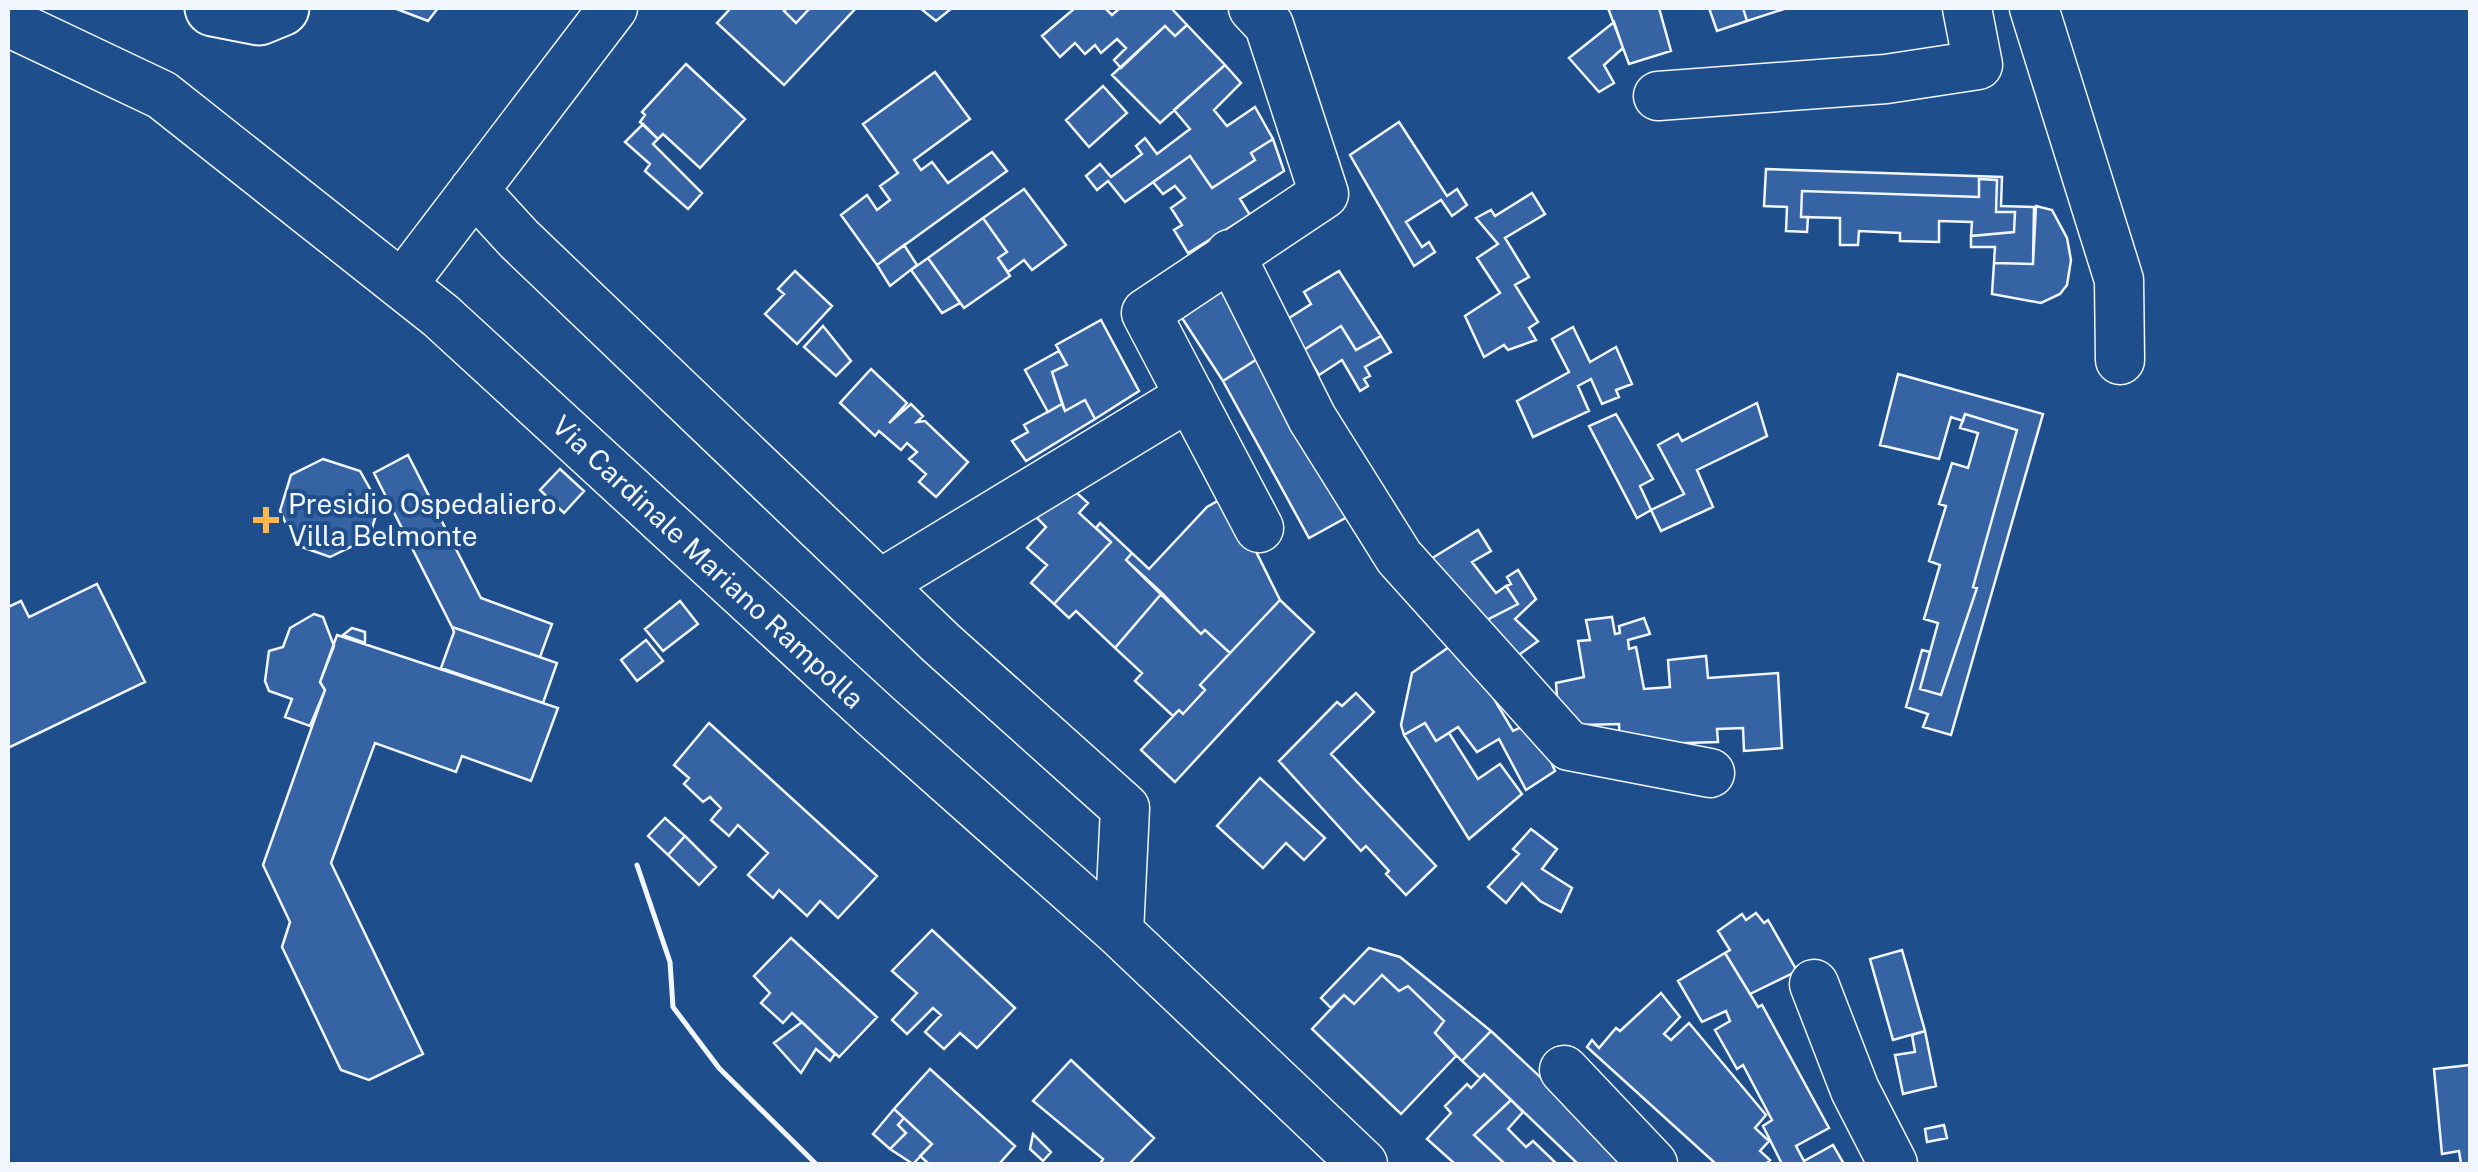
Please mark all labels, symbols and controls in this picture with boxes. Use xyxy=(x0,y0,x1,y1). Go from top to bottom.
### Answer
street label: Via Cardinale Mariano Rampolla xyxy=(546,408,871,715)
place label: Presidio Ospedaliero Villa Belmonte xyxy=(288,487,557,552)
marker: Presidio Ospedaliero Villa Belmonte xyxy=(253,507,279,533)

